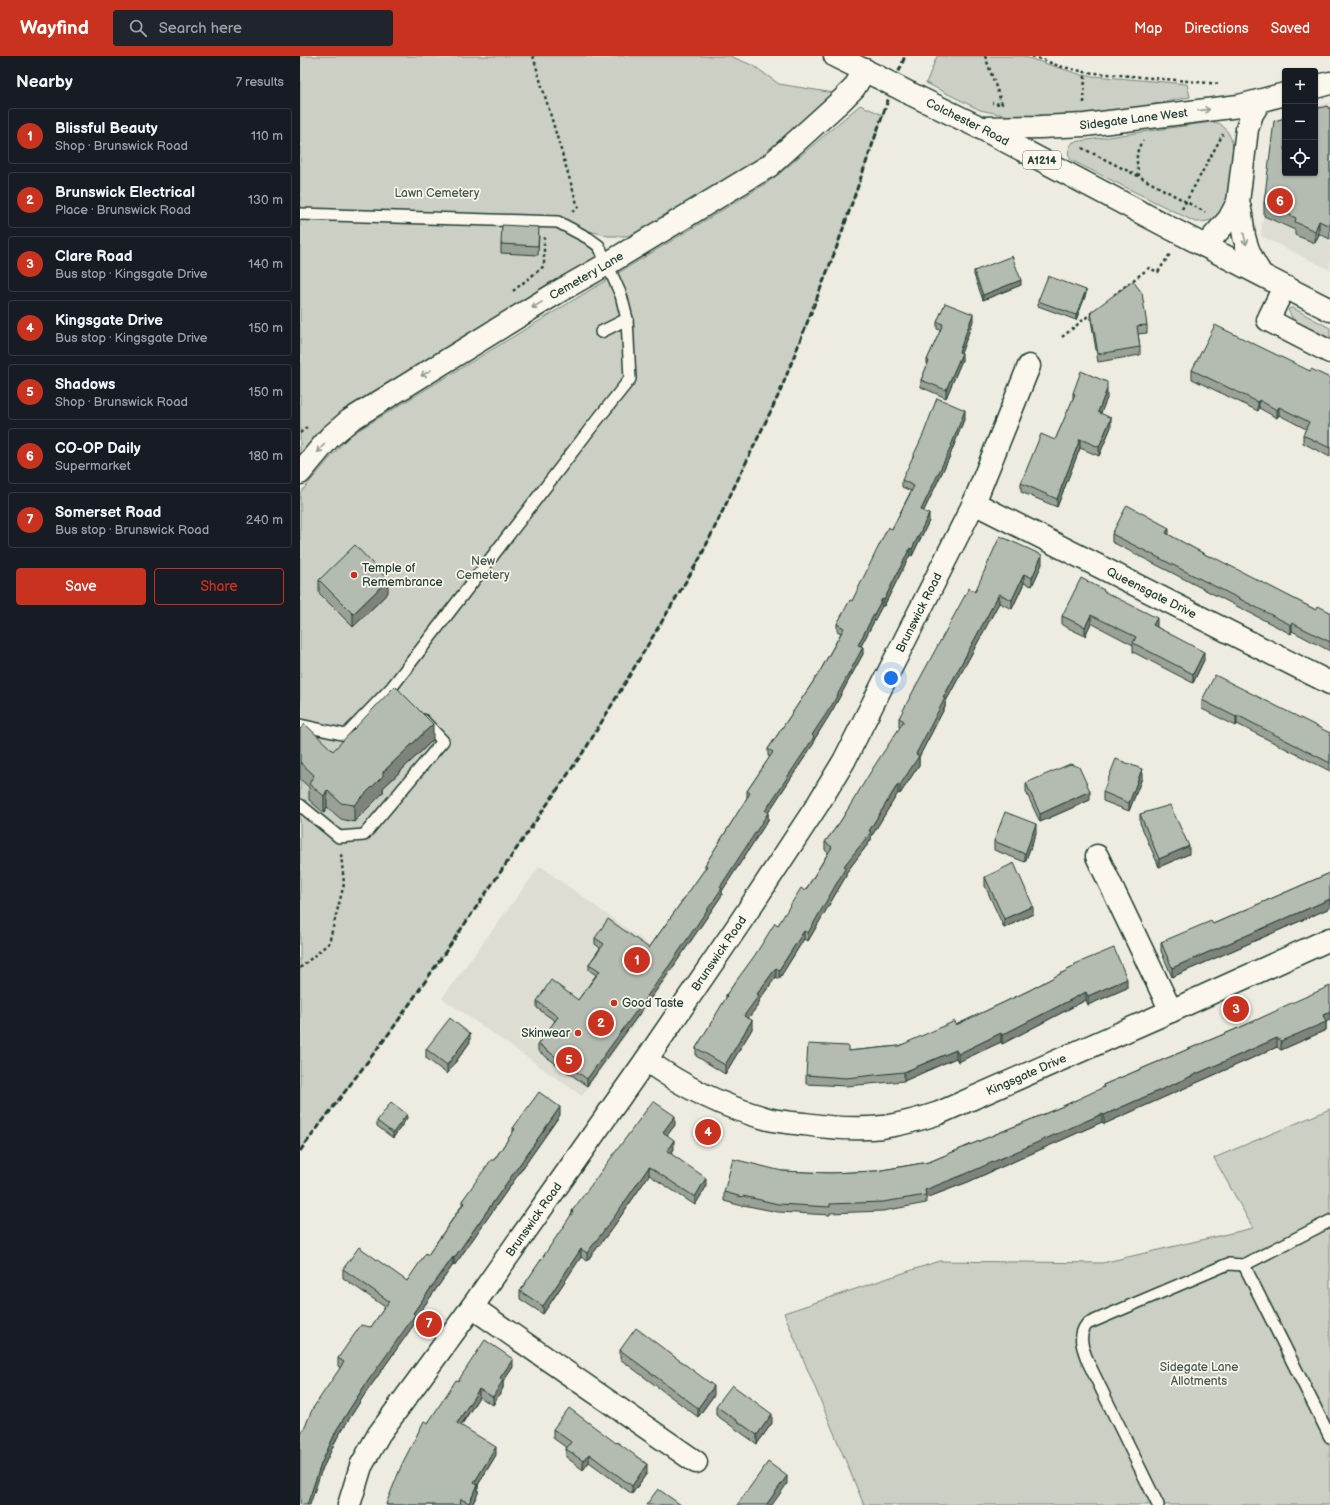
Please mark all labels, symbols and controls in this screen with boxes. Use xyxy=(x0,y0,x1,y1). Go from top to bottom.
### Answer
search box xyxy=(113,10,393,46)
text: Wayfind xyxy=(20,17,89,40)
icon: search xyxy=(127,17,149,39)
text: Search here xyxy=(159,19,242,38)
text: Map xyxy=(1134,20,1162,37)
text: Directions xyxy=(1184,20,1249,37)
text: Saved xyxy=(1271,20,1310,37)
map controls xyxy=(1282,68,1318,176)
button: + xyxy=(1282,68,1318,104)
text: Nearby xyxy=(16,72,73,92)
text: 7 results xyxy=(236,74,284,90)
street label: Colchester Road xyxy=(923,95,1012,149)
button: − xyxy=(1282,104,1318,140)
street label: Sidegate Lane West xyxy=(1079,105,1189,133)
one-way arrow xyxy=(1197,106,1210,114)
text: Blissful Beauty xyxy=(55,119,158,138)
text: 1 xyxy=(27,128,33,144)
text: 110 m xyxy=(251,128,283,144)
text: Shop · Brunswick Road xyxy=(55,138,188,154)
button: locate xyxy=(1282,140,1318,176)
road number: A1214 xyxy=(1023,151,1061,169)
text: Brunswick Electrical xyxy=(55,183,195,202)
park label: Lawn Cemetery xyxy=(395,186,480,201)
pin: 6 xyxy=(1267,186,1293,216)
text: 2 xyxy=(26,192,34,208)
text: 130 m xyxy=(248,192,283,208)
text: Place · Brunswick Road xyxy=(55,202,191,218)
one-way arrow xyxy=(1242,233,1249,246)
text: Clare Road xyxy=(55,247,133,266)
street label: Cemetery Lane xyxy=(546,248,626,303)
text: 3 xyxy=(26,256,34,272)
text: 140 m xyxy=(248,256,283,272)
text: Bus stop · Kingsgate Drive xyxy=(55,266,208,282)
one-way arrow xyxy=(531,301,543,309)
text: Kingsgate Drive xyxy=(55,311,163,330)
text: 4 xyxy=(26,320,34,336)
text: 150 m xyxy=(249,320,283,336)
text: Bus stop · Kingsgate Drive xyxy=(55,330,208,346)
one-way arrow xyxy=(420,369,432,377)
text: Shadows xyxy=(55,375,115,394)
text: 5 xyxy=(26,384,34,400)
text: 150 m xyxy=(249,384,283,400)
text: Shop · Brunswick Road xyxy=(55,394,188,410)
text: CO-OP Daily xyxy=(55,439,141,458)
one-way arrow xyxy=(317,442,326,453)
text: 6 xyxy=(26,448,34,464)
text: 180 m xyxy=(248,448,283,464)
text: Supermarket xyxy=(55,458,131,474)
text: Somerset Road xyxy=(55,503,161,522)
text: 7 xyxy=(26,512,34,528)
text: 240 m xyxy=(246,512,283,528)
text: Bus stop · Brunswick Road xyxy=(55,522,209,538)
park label: New Cemetery xyxy=(456,554,510,583)
place label: Temple of Remembrance xyxy=(362,561,443,590)
street label: Queensgate Drive xyxy=(1104,564,1199,622)
button: Save xyxy=(16,568,146,605)
button: Share xyxy=(154,568,284,605)
marker: Temple of Remembrance xyxy=(349,570,359,580)
street label: Brunswick Road xyxy=(892,570,945,655)
your location xyxy=(881,668,901,688)
street label: Brunswick Road xyxy=(688,913,750,994)
pin: 1 xyxy=(624,945,650,975)
pin: 3 xyxy=(1223,994,1249,1024)
place label: Good Taste xyxy=(622,996,684,1011)
marker: Good Taste xyxy=(609,998,619,1008)
pin: 2 xyxy=(588,1008,614,1038)
place label: Skinwear xyxy=(521,1026,571,1041)
marker: Skinwear xyxy=(573,1028,583,1038)
pin: 5 xyxy=(556,1045,582,1075)
street label: Kingsgate Drive xyxy=(984,1050,1069,1099)
pin: 4 xyxy=(695,1117,721,1147)
street label: Brunswick Road xyxy=(502,1179,565,1260)
pin: 7 xyxy=(416,1309,442,1339)
park label: Sidegate Lane Allotments xyxy=(1160,1360,1238,1389)

